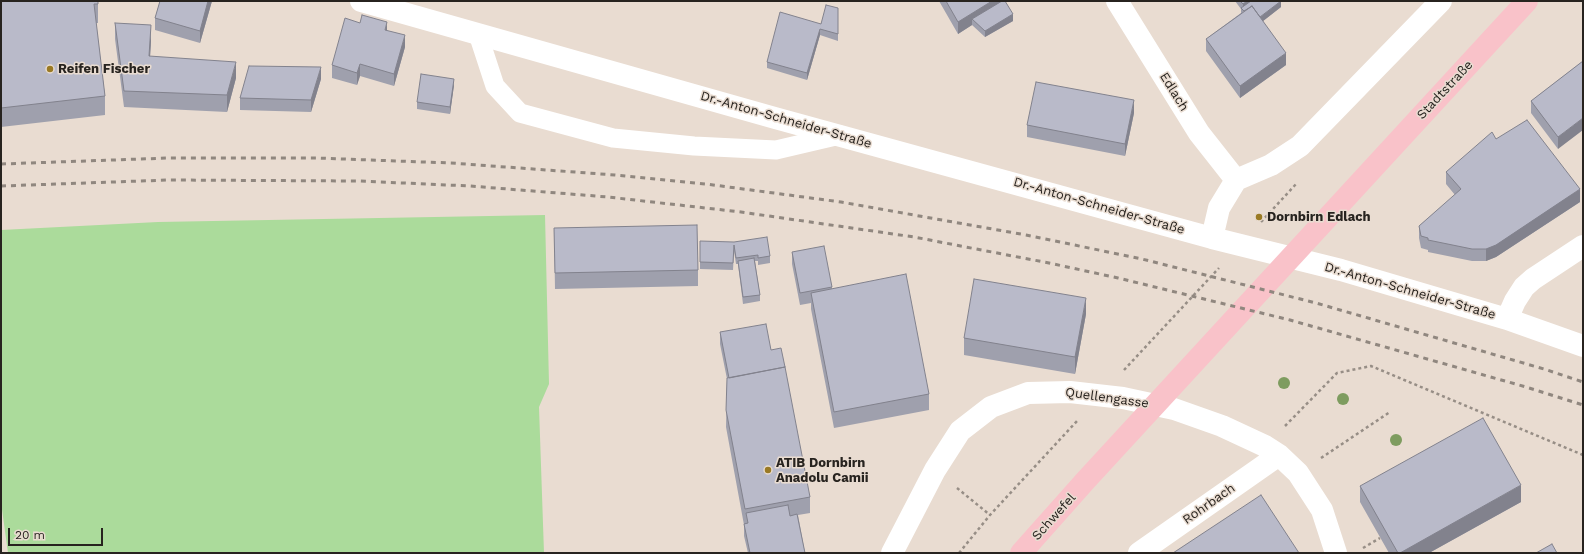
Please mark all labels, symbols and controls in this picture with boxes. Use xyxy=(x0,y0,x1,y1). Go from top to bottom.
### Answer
street label: Stadtstraße xyxy=(1414,57,1476,123)
place label: Reifen Fischer xyxy=(58,61,150,77)
marker: Reifen Fischer xyxy=(45,64,55,74)
street label: Edlach xyxy=(1156,70,1192,114)
street label: Dr.-Anton-Schneider-Straße xyxy=(699,88,873,152)
street label: Dr.-Anton-Schneider-Straße xyxy=(1012,174,1186,238)
place label: Dornbirn Edlach xyxy=(1267,209,1371,225)
marker: Dornbirn Edlach xyxy=(1254,212,1264,222)
street label: Dr.-Anton-Schneider-Straße xyxy=(1323,259,1497,323)
street label: Quellengasse xyxy=(1064,384,1150,412)
place label: ATIB Dornbirn Anadolu Camii xyxy=(776,455,868,486)
marker: ATIB Dornbirn Anadolu Camii xyxy=(763,465,773,475)
street label: Rohrbach xyxy=(1180,480,1238,528)
street label: Schwefel xyxy=(1029,490,1079,544)
scale bar xyxy=(10,520,105,546)
text: 20 m xyxy=(15,528,45,542)

